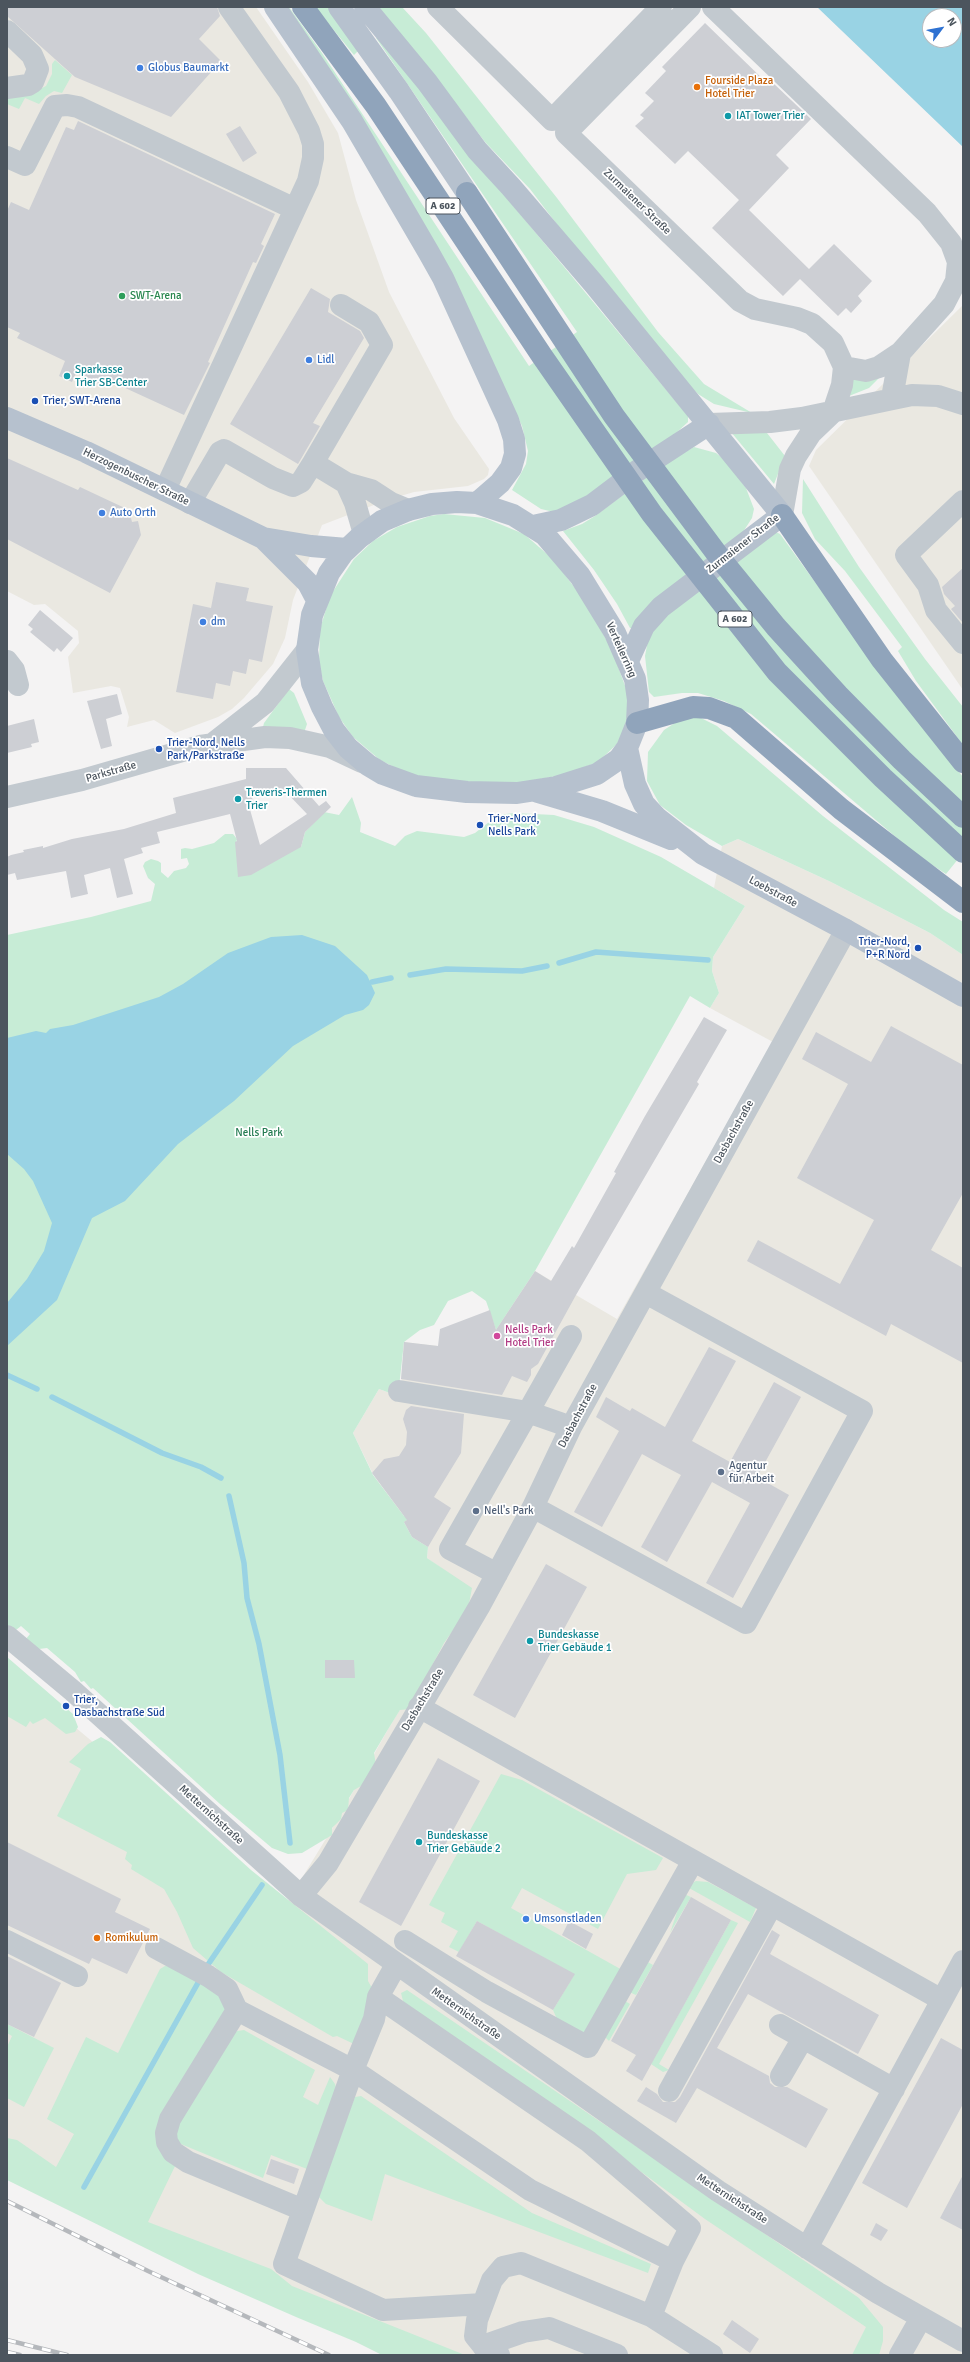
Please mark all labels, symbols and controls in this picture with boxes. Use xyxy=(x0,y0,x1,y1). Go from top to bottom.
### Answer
north arrow xyxy=(922,8,962,48)
text: N xyxy=(944,15,959,29)
place label: Globus Baumarkt xyxy=(148,61,229,75)
marker: Globus Baumarkt xyxy=(135,63,145,73)
place label: Fourside Plaza Hotel Trier xyxy=(705,74,773,100)
marker: Fourside Plaza Hotel Trier xyxy=(692,82,702,92)
place label: IAT Tower Trier xyxy=(736,109,805,123)
marker: IAT Tower Trier xyxy=(723,111,733,121)
street label: Zurmaiener Straße xyxy=(601,166,673,238)
road number: A 602 xyxy=(426,198,460,214)
place label: SWT-Arena xyxy=(130,289,182,303)
marker: SWT-Arena xyxy=(117,291,127,301)
place label: Lidl xyxy=(317,353,335,367)
marker: Lidl xyxy=(304,355,314,365)
place label: Sparkasse Trier SB-Center xyxy=(75,363,147,389)
marker: Sparkasse Trier SB-Center xyxy=(62,371,72,381)
place label: Trier, SWT-Arena xyxy=(43,394,121,408)
marker: Trier, SWT-Arena xyxy=(30,396,40,406)
street label: Herzogenbuscher Straße xyxy=(81,446,191,508)
place label: Auto Orth xyxy=(110,506,156,520)
marker: Auto Orth xyxy=(97,508,107,518)
street label: Zurmaiener Straße xyxy=(704,511,782,577)
road number: A 602 xyxy=(718,611,752,627)
place label: dm xyxy=(211,615,226,629)
marker: dm xyxy=(198,617,208,627)
street label: Verteilerring xyxy=(603,620,639,680)
place label: Trier-Nord, Nells Park/Parkstraße xyxy=(167,736,245,762)
marker: Trier-Nord, Nells Park/Parkstraße xyxy=(154,744,164,754)
street label: Parkstraße xyxy=(84,759,138,785)
place label: Treveris-Thermen Trier xyxy=(246,786,327,812)
marker: Treveris-Thermen Trier xyxy=(233,794,243,804)
place label: Trier-Nord, Nells Park xyxy=(488,812,539,838)
marker: Trier-Nord, Nells Park xyxy=(475,820,485,830)
street label: Loebstraße xyxy=(746,874,800,910)
place label: Trier-Nord, P+R Nord xyxy=(859,935,910,961)
marker: Trier-Nord, P+R Nord xyxy=(913,943,923,953)
street label: Dasbachstraße xyxy=(711,1098,757,1166)
park label: Nells Park xyxy=(235,1126,283,1140)
place label: Nells Park Hotel Trier xyxy=(505,1323,555,1349)
marker: Nells Park Hotel Trier xyxy=(492,1331,502,1341)
street label: Dasbachstraße xyxy=(556,1382,600,1450)
place label: Agentur für Arbeit xyxy=(729,1459,774,1485)
marker: Agentur für Arbeit xyxy=(716,1467,726,1477)
place label: Nell's Park xyxy=(484,1504,534,1518)
marker: Nell's Park xyxy=(471,1506,481,1516)
place label: Bundeskasse Trier Gebäude 1 xyxy=(538,1628,612,1654)
marker: Bundeskasse Trier Gebäude 1 xyxy=(525,1636,535,1646)
street label: Dasbachstraße xyxy=(399,1666,447,1734)
place label: Trier, Dasbachstraße Süd xyxy=(74,1693,165,1719)
marker: Trier, Dasbachstraße Süd xyxy=(61,1701,71,1711)
street label: Metternichstraße xyxy=(176,1783,246,1847)
place label: Bundeskasse Trier Gebäude 2 xyxy=(427,1829,501,1855)
marker: Bundeskasse Trier Gebäude 2 xyxy=(414,1837,424,1847)
place label: Umsonstladen xyxy=(534,1912,601,1926)
marker: Umsonstladen xyxy=(521,1914,531,1924)
place label: Romikulum xyxy=(105,1931,158,1945)
marker: Romikulum xyxy=(92,1933,102,1943)
street label: Metternichstraße xyxy=(429,1985,503,2043)
street label: Metternichstraße xyxy=(694,2171,770,2227)

